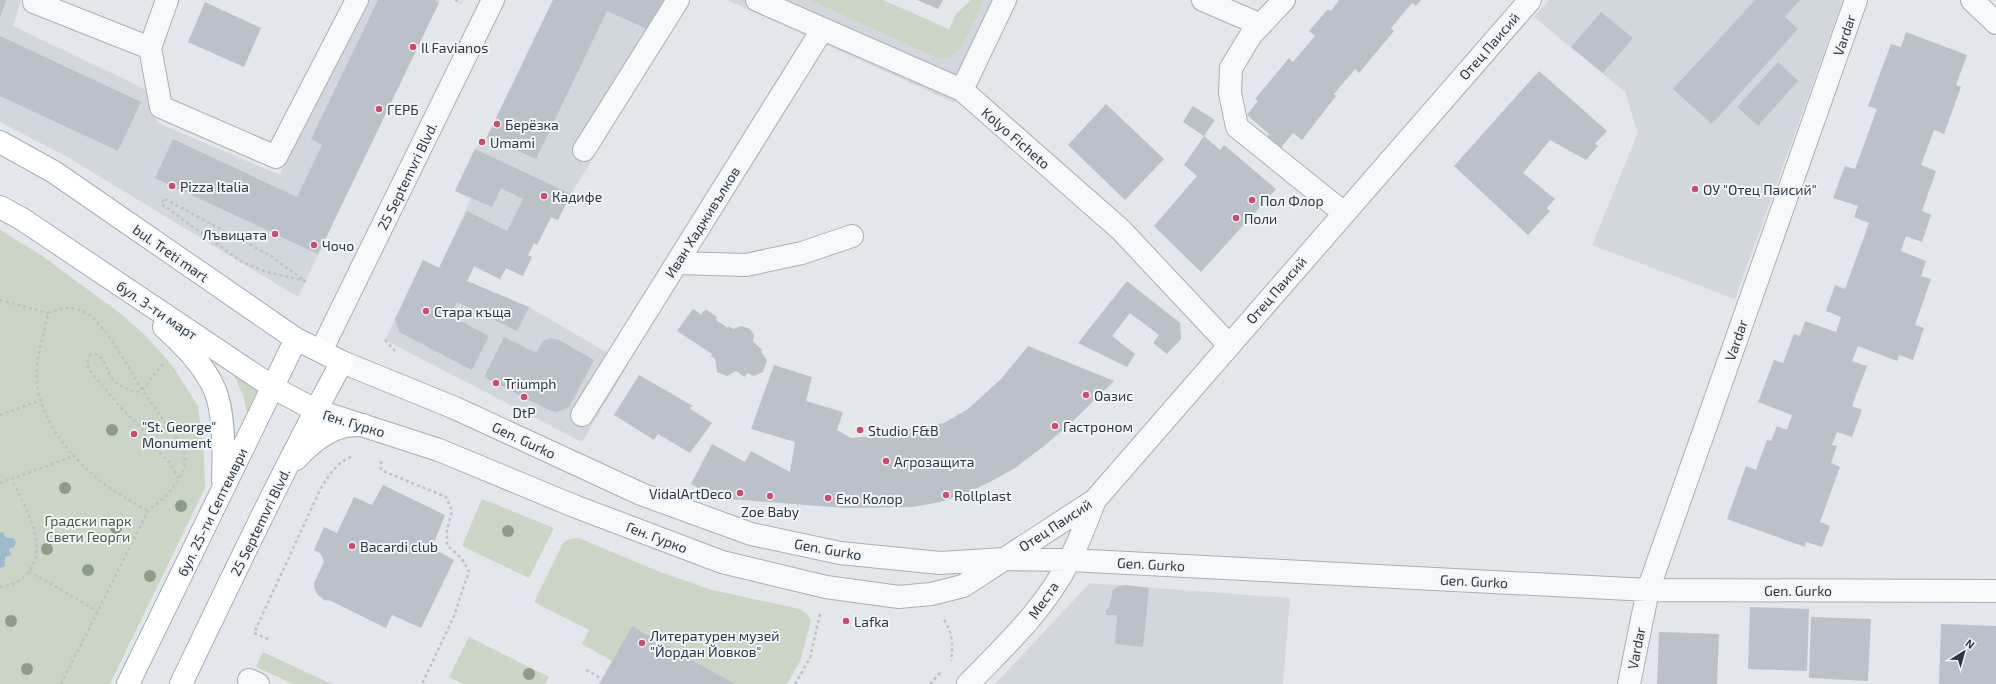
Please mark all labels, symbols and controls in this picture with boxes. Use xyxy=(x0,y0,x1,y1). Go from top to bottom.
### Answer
street label: Отец Паисий xyxy=(1455,9,1523,83)
street label: Vardar xyxy=(1829,12,1859,58)
place label: Il Favianos xyxy=(421,39,488,56)
marker: Il Favianos xyxy=(408,42,418,52)
place label: ГЕРБ xyxy=(387,101,419,118)
marker: ГЕРБ xyxy=(374,104,384,114)
street label: Kolyo Ficheto xyxy=(978,104,1054,172)
place label: Берёзка xyxy=(505,116,559,133)
street label: 25 Septemvri Blvd. xyxy=(374,119,440,233)
marker: Берёзка xyxy=(492,119,502,129)
place label: Umami xyxy=(490,134,535,151)
marker: Umami xyxy=(477,137,487,147)
street label: Иван Хадживълков xyxy=(661,163,743,281)
place label: Pizza Italia xyxy=(180,178,249,195)
marker: Pizza Italia xyxy=(167,181,177,191)
place label: ОУ "Отец Паисий" xyxy=(1703,181,1817,198)
marker: ОУ "Отец Паисий" xyxy=(1690,184,1700,194)
place label: Кадифе xyxy=(552,188,602,205)
marker: Кадифе xyxy=(539,191,549,201)
place label: Пол Флор xyxy=(1260,192,1324,209)
marker: Пол Флор xyxy=(1247,195,1257,205)
place label: Поли xyxy=(1244,210,1277,227)
marker: Поли xyxy=(1231,213,1241,223)
street label: bul. Treti mart xyxy=(130,221,212,285)
place label: Лъвицата xyxy=(202,226,267,243)
marker: Лъвицата xyxy=(270,229,280,239)
place label: Чочо xyxy=(322,237,354,254)
marker: Чочо xyxy=(309,240,319,250)
street label: Отец Паисий xyxy=(1242,253,1310,327)
street label: бул. 3-ти март xyxy=(113,277,201,343)
place label: Стара къща xyxy=(434,303,511,320)
marker: Стара къща xyxy=(421,306,431,316)
street label: Vardar xyxy=(1721,317,1751,363)
place label: Triumph xyxy=(504,375,556,392)
marker: Triumph xyxy=(491,378,501,388)
place label: Оазис xyxy=(1094,387,1133,404)
marker: Оазис xyxy=(1081,390,1091,400)
marker: DtP xyxy=(519,392,529,402)
place label: DtP xyxy=(513,404,535,421)
street label: Ген. Гурко xyxy=(321,405,387,441)
place label: "St. George" Monument xyxy=(142,418,216,451)
street label: Gen. Gurko xyxy=(490,418,558,462)
place label: Гастроном xyxy=(1063,418,1133,435)
marker: Гастроном xyxy=(1050,421,1060,431)
place label: Studio F&B xyxy=(868,422,939,439)
marker: Studio F&B xyxy=(855,425,865,435)
marker: "St. George" Monument xyxy=(129,429,139,439)
street label: бул. 25-ти Септември xyxy=(173,445,251,579)
place label: Агрозащита xyxy=(894,453,974,470)
marker: Агрозащита xyxy=(881,456,891,466)
street label: 25 Septemvri Blvd. xyxy=(227,465,293,579)
place label: VidalArtDeco xyxy=(649,485,732,502)
place label: Rollplast xyxy=(954,487,1011,504)
marker: VidalArtDeco xyxy=(735,488,745,498)
place label: Eко Колор xyxy=(836,490,903,507)
marker: Rollplast xyxy=(941,490,951,500)
marker: Zoe Baby xyxy=(765,491,775,501)
marker: Eко Колор xyxy=(823,493,833,503)
street label: Отец Паисий xyxy=(1015,495,1095,555)
place label: Zoe Baby xyxy=(741,503,800,520)
park label: Градски парк Свети Георги xyxy=(44,512,132,545)
street label: Ген. Гурко xyxy=(624,518,690,556)
street label: Gen. Gurko xyxy=(793,535,863,563)
place label: Bacardi club xyxy=(360,538,438,555)
marker: Bacardi club xyxy=(347,541,357,551)
street label: Gen. Gurko xyxy=(1117,554,1185,574)
street label: Gen. Gurko xyxy=(1440,571,1508,591)
street label: Места xyxy=(1024,578,1062,622)
street label: Gen. Gurko xyxy=(1764,582,1832,599)
place label: Lafka xyxy=(854,613,889,630)
marker: Lafka xyxy=(841,616,851,626)
street label: Vardar xyxy=(1624,625,1648,671)
place label: Литературен музей "Йордан Йовков" xyxy=(650,627,779,660)
north arrow xyxy=(1944,632,1984,672)
text: N xyxy=(1963,636,1977,651)
marker: Литературен музей "Йордан Йовков" xyxy=(637,638,647,648)

